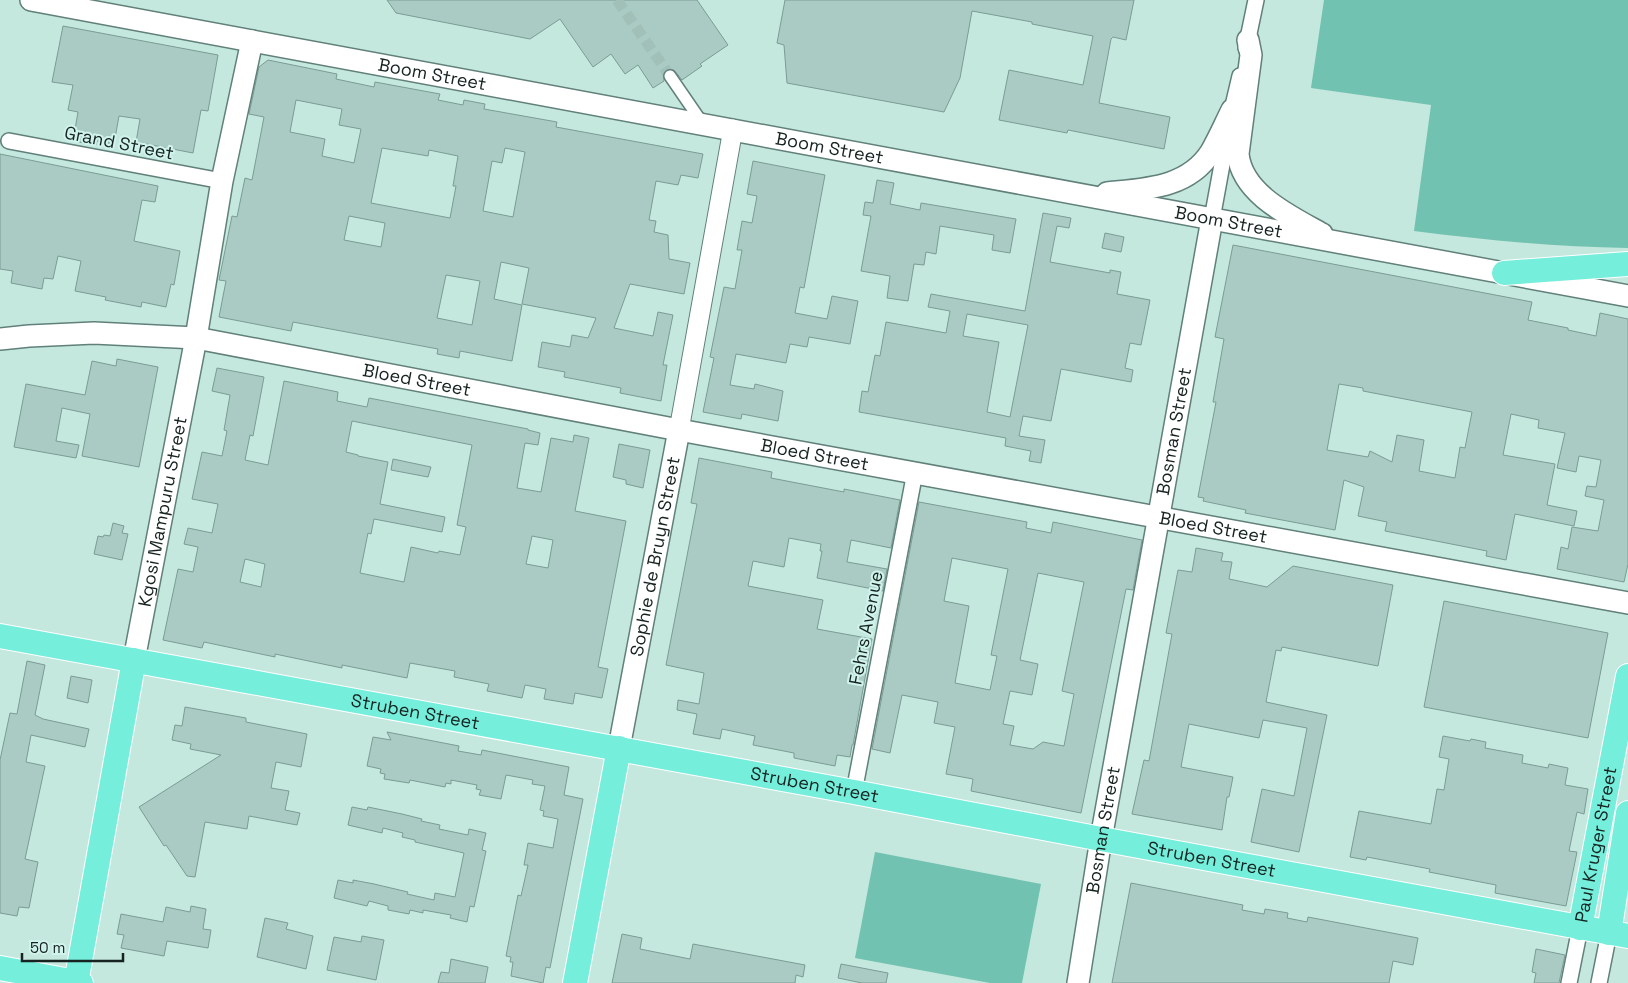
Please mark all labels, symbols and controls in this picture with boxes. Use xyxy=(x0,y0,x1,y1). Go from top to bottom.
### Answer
street label: Boom Street xyxy=(376,53,488,95)
street label: Grand Street xyxy=(62,121,176,164)
street label: Boom Street xyxy=(774,126,885,169)
street label: Boom Street xyxy=(1173,200,1285,243)
street label: Bloed Street xyxy=(361,358,473,401)
street label: Bosman Street xyxy=(1151,366,1196,497)
street label: Kgosi Mampuru Street xyxy=(132,414,192,609)
street label: Bloed Street xyxy=(759,433,871,475)
street label: Sophie de Bruyn Street xyxy=(625,454,685,658)
street label: Bloed Street xyxy=(1157,506,1269,548)
street label: Fehrs Avenue xyxy=(843,569,888,687)
street label: Struben Street xyxy=(349,688,481,734)
street label: Struben Street xyxy=(749,761,881,807)
street label: Bosman Street xyxy=(1080,764,1125,895)
street label: Paul Kruger Street xyxy=(1569,764,1622,924)
street label: Struben Street xyxy=(1146,836,1278,882)
scale bar xyxy=(22,930,124,962)
text: 50 m xyxy=(30,938,65,957)

